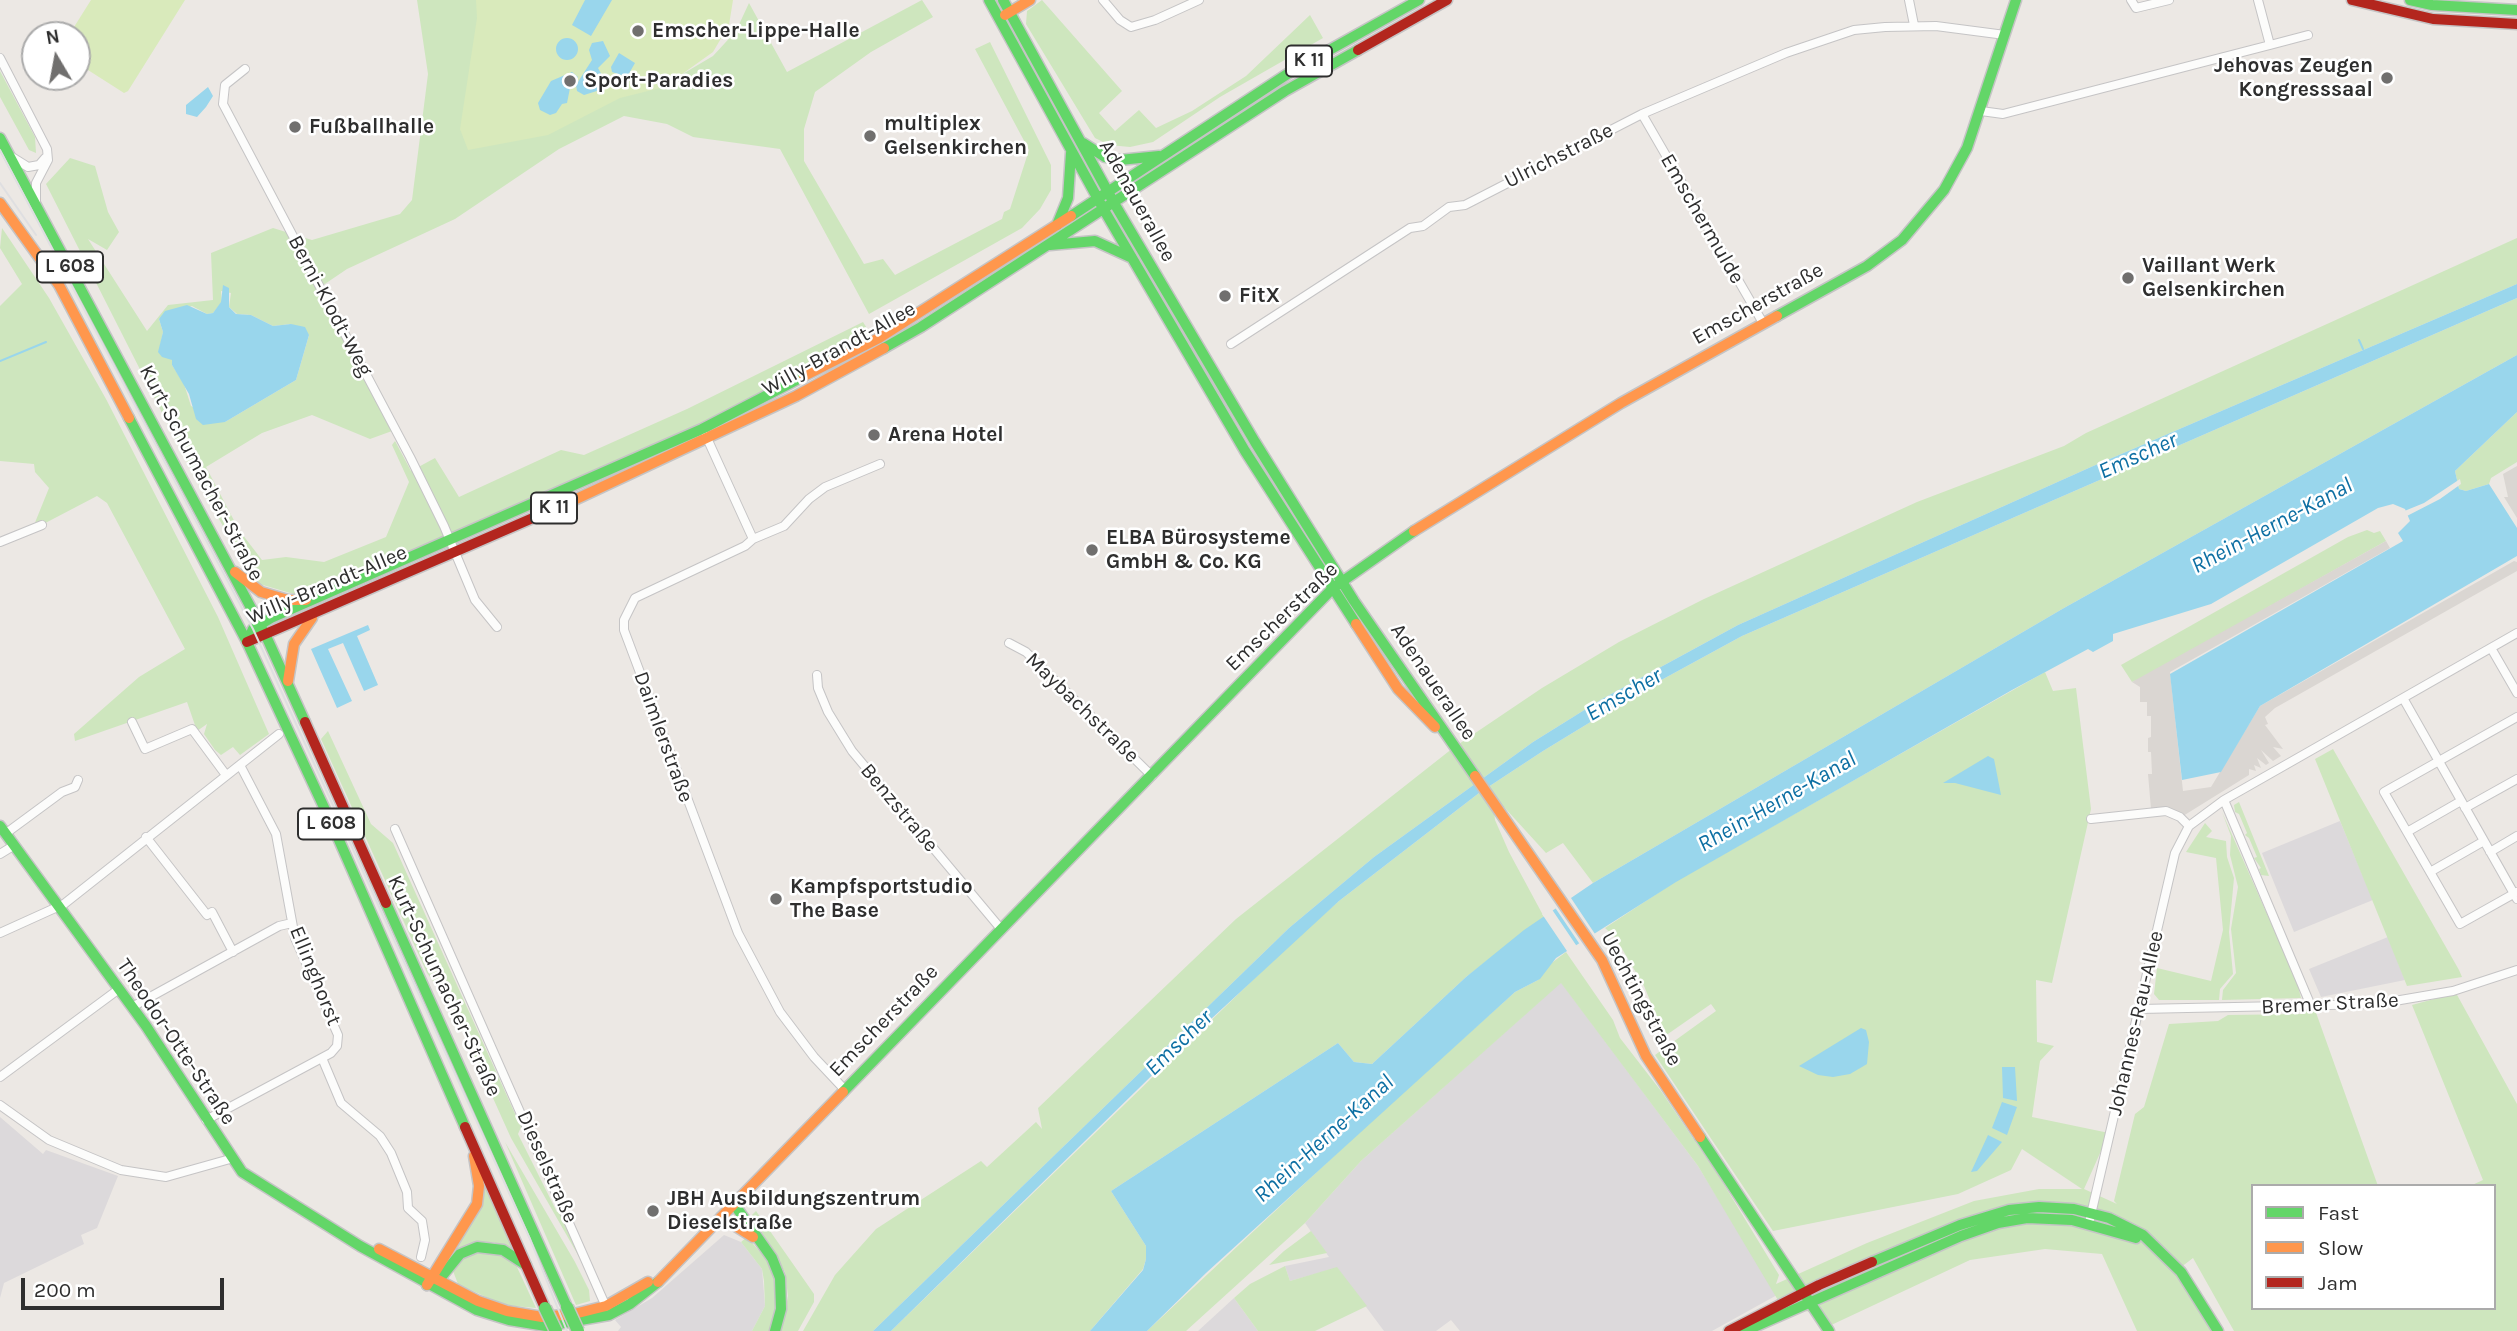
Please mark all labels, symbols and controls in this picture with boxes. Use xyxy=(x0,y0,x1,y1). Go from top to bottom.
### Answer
place label: Emscher-Lippe-Halle xyxy=(652,18,860,44)
north arrow xyxy=(21,21,91,91)
marker: Emscher-Lippe-Halle xyxy=(630,23,646,39)
text: N xyxy=(44,25,61,49)
road number: K 11 xyxy=(1286,45,1332,76)
place label: Jehovas Zeugen Kongresssaal xyxy=(2214,53,2373,103)
place label: Sport-Paradies xyxy=(584,68,733,94)
marker: Jehovas Zeugen Kongresssaal xyxy=(2379,70,2395,86)
marker: Sport-Paradies xyxy=(562,73,578,89)
place label: multiplex Gelsenkirchen xyxy=(884,111,1027,161)
place label: Fußballhalle xyxy=(309,114,434,140)
street label: Ulrichstraße xyxy=(1500,118,1618,194)
marker: Fußballhalle xyxy=(287,119,303,135)
marker: multiplex Gelsenkirchen xyxy=(862,128,878,144)
street label: Adenauerallee xyxy=(1093,136,1181,266)
street label: Emschermulde xyxy=(1655,150,1749,288)
street label: Berni-Klodt-Weg xyxy=(282,231,378,381)
road number: L 608 xyxy=(37,252,103,282)
place label: Vaillant Werk Gelsenkirchen xyxy=(2142,253,2285,303)
street label: Emscherstraße xyxy=(1688,258,1828,350)
marker: Vaillant Werk Gelsenkirchen xyxy=(2120,270,2136,286)
place label: FitX xyxy=(1239,283,1280,309)
marker: FitX xyxy=(1217,288,1233,304)
street label: Willy-Brandt-Allee xyxy=(758,296,920,402)
street label: Kurt-Schumacher-Straße xyxy=(133,361,269,585)
place label: Arena Hotel xyxy=(888,422,1004,448)
water label: Emscher xyxy=(2094,426,2182,486)
marker: Arena Hotel xyxy=(866,427,882,443)
water label: Rhein-Herne-Kanal xyxy=(2187,472,2357,580)
road number: K 11 xyxy=(531,492,577,524)
place label: ELBA Bürosysteme GmbH & Co. KG xyxy=(1106,525,1291,575)
street label: Willy-Brandt-Allee xyxy=(243,540,411,630)
marker: ELBA Bürosysteme GmbH & Co. KG xyxy=(1084,542,1100,558)
street label: Emscherstraße xyxy=(1221,557,1343,677)
street label: Adenauerallee xyxy=(1385,619,1481,745)
street label: Maybachstraße xyxy=(1020,647,1144,769)
water label: Emscher xyxy=(1581,662,1667,728)
street label: Daimlerstraße xyxy=(628,668,698,806)
water label: Rhein-Herne-Kanal xyxy=(1693,745,1861,859)
street label: Benzstraße xyxy=(855,758,943,858)
road number: L 608 xyxy=(298,808,364,839)
street label: Kurt-Schumacher-Straße xyxy=(382,871,506,1101)
place label: Kampfsportstudio The Base xyxy=(790,874,973,924)
marker: Kampfsportstudio The Base xyxy=(768,891,784,907)
street label: Ellinghorst xyxy=(284,923,346,1029)
street label: Uechtingstraße xyxy=(1595,928,1687,1070)
street label: Johannes-Rau-Allee xyxy=(2103,928,2169,1118)
street label: Theodor-Otte-Straße xyxy=(111,954,241,1130)
street label: Emscherstraße xyxy=(824,960,944,1082)
street label: Bremer Straße xyxy=(2261,988,2399,1020)
water label: Emscher xyxy=(1139,1004,1219,1082)
water label: Rhein-Herne-Kanal xyxy=(1248,1069,1400,1209)
street label: Dieselstraße xyxy=(511,1107,583,1227)
legend xyxy=(2251,1184,2496,1310)
place label: JBH Ausbildungszentrum Dieselstraße xyxy=(667,1186,920,1236)
text: Fast xyxy=(2318,1201,2359,1225)
marker: JBH Ausbildungszentrum Dieselstraße xyxy=(645,1203,661,1219)
text: Slow xyxy=(2318,1236,2363,1260)
scale bar xyxy=(24,1264,228,1308)
text: Jam xyxy=(2318,1271,2358,1295)
text: 200 m xyxy=(34,1278,96,1302)

